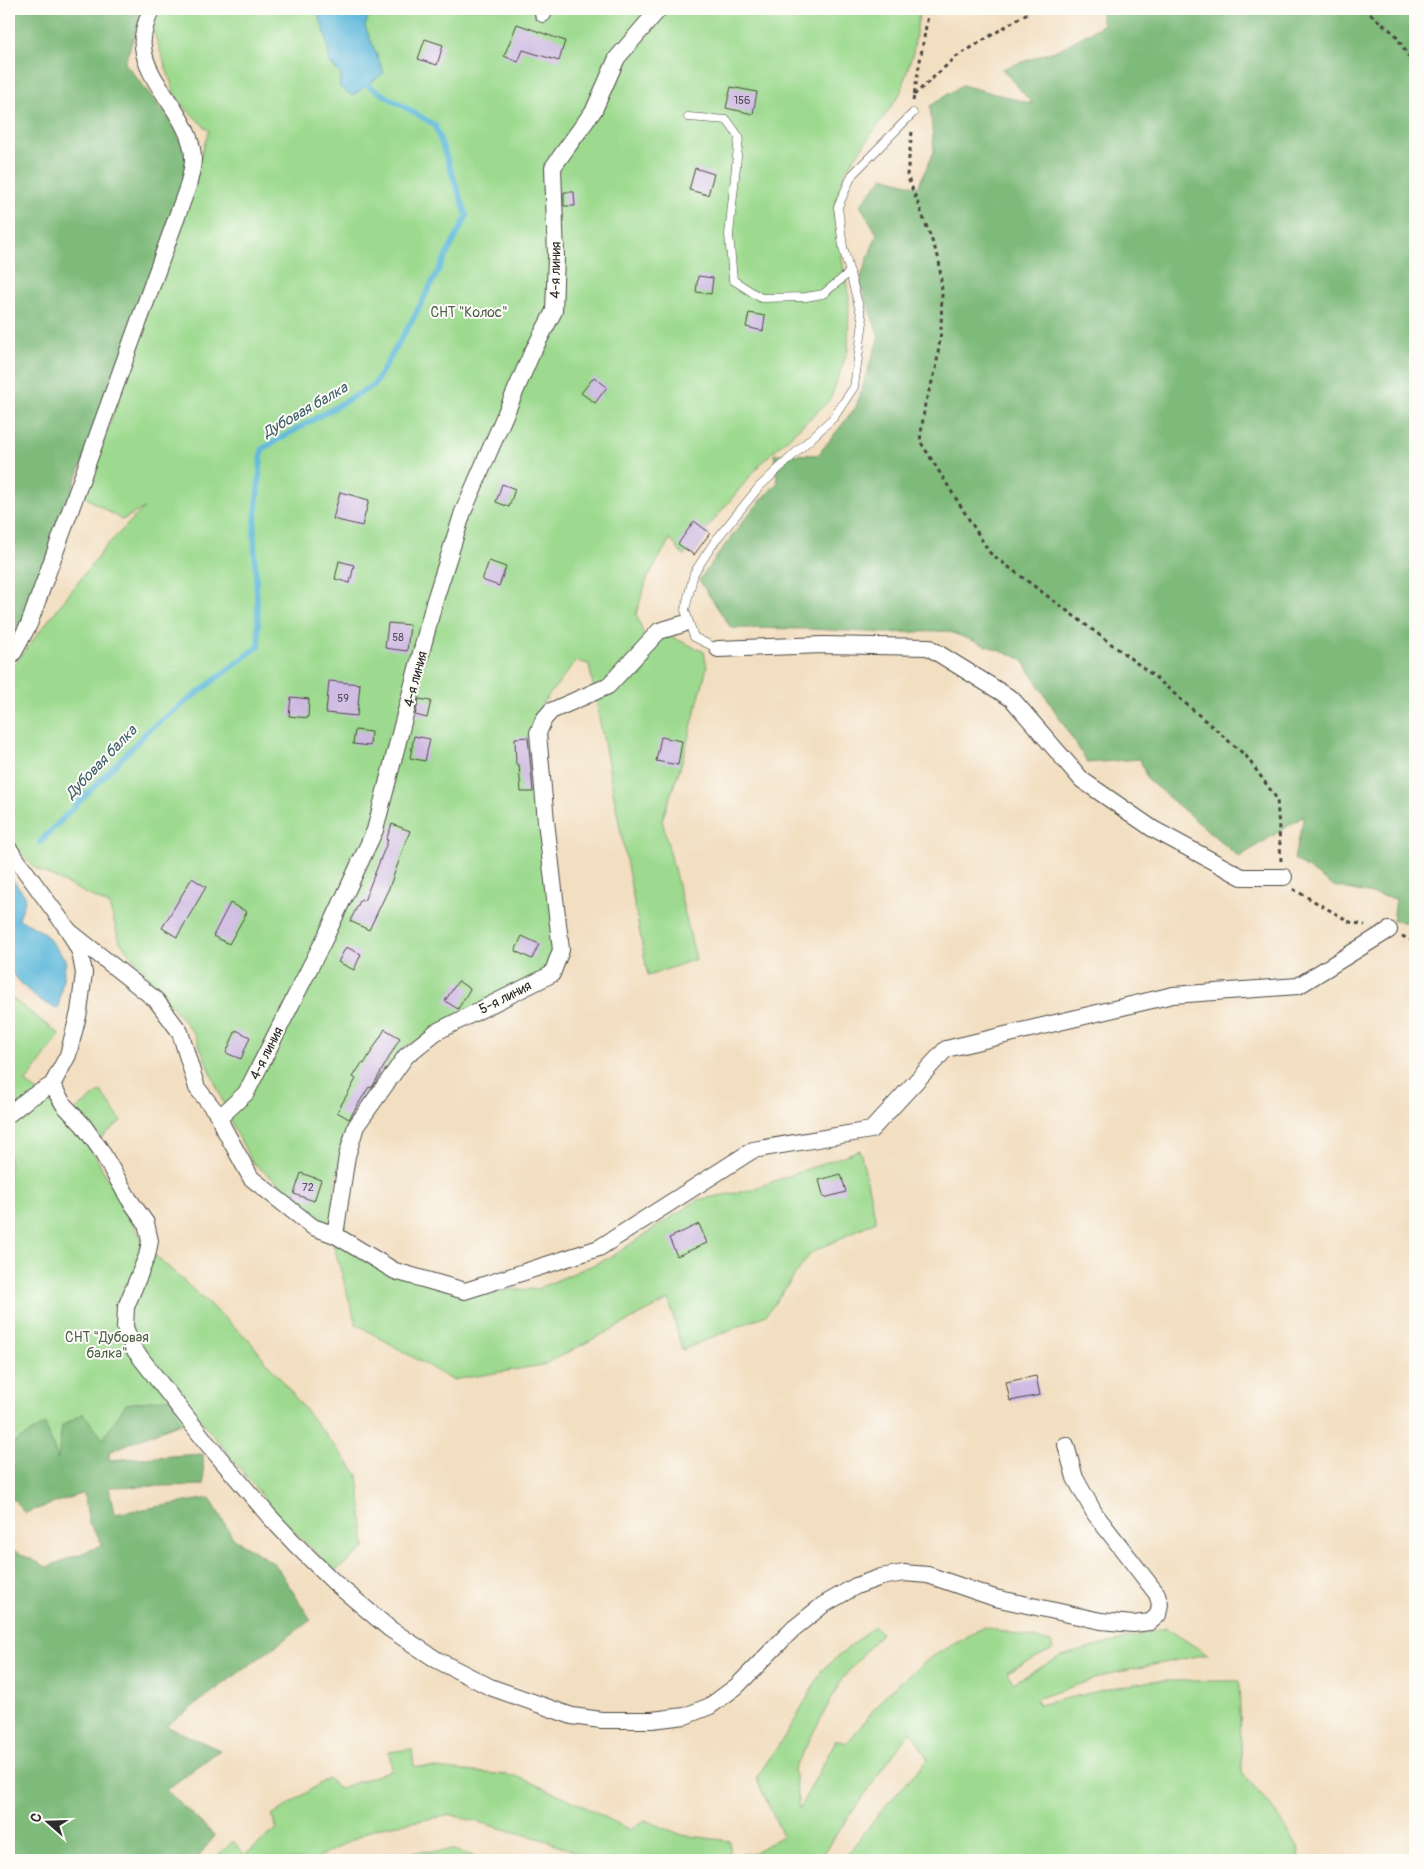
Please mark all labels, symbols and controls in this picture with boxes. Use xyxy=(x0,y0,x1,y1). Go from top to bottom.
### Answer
house number: 156 xyxy=(734,94,750,107)
street label: 4-я линия xyxy=(547,241,564,299)
park label: СНТ "Колос" xyxy=(430,304,508,321)
water label: Дубовая балка xyxy=(259,378,352,443)
house number: 58 xyxy=(392,631,404,644)
street label: 4-я линия xyxy=(400,649,431,709)
house number: 59 xyxy=(337,692,349,705)
water label: Дубовая балка xyxy=(61,721,142,804)
street label: 5-я линия xyxy=(476,977,534,1018)
street label: 4-я линия xyxy=(246,1024,287,1083)
house number: 72 xyxy=(302,1181,314,1194)
park label: СНТ "Дубовая балка" xyxy=(65,1329,149,1362)
north arrow xyxy=(22,1796,72,1846)
text: С xyxy=(27,1810,46,1825)

